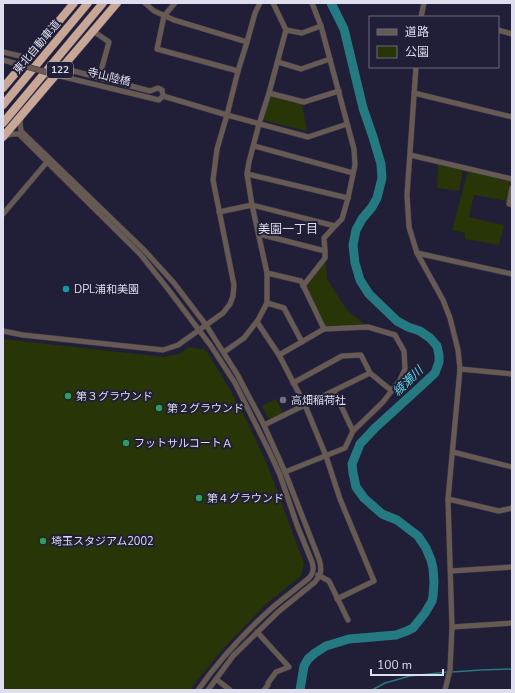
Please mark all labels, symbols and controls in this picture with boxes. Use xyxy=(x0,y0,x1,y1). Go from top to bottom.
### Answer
legend xyxy=(369,16,499,68)
street label: 東北自動車道 xyxy=(10,17,64,77)
text: 道路 xyxy=(405,24,429,40)
text: 公園 xyxy=(405,44,429,60)
road number: 122 xyxy=(47,62,73,78)
street label: 寺山陸橋 xyxy=(86,64,132,90)
district label: 美園一丁目 xyxy=(258,221,318,237)
place label: DPL浦和美園 xyxy=(74,282,139,297)
marker: DPL浦和美園 xyxy=(61,284,71,294)
water label: 綾瀬川 xyxy=(389,361,428,399)
place label: 第３グラウンド xyxy=(76,389,153,404)
marker: 第３グラウンド xyxy=(63,391,73,401)
place label: 高畑稲荷社 xyxy=(291,393,346,408)
marker: 高畑稲荷社 xyxy=(278,395,288,405)
place label: 第２グラウンド xyxy=(167,401,244,416)
marker: 第２グラウンド xyxy=(154,403,164,413)
place label: フットサルコートＡ xyxy=(134,436,233,451)
marker: フットサルコートＡ xyxy=(121,438,131,448)
place label: 第４グラウンド xyxy=(207,491,284,506)
marker: 第４グラウンド xyxy=(194,493,204,503)
place label: 埼玉スタジアム2002 xyxy=(51,534,154,549)
marker: 埼玉スタジアム2002 xyxy=(38,536,48,546)
scale bar xyxy=(371,651,443,677)
text: 100 m xyxy=(377,657,412,673)

